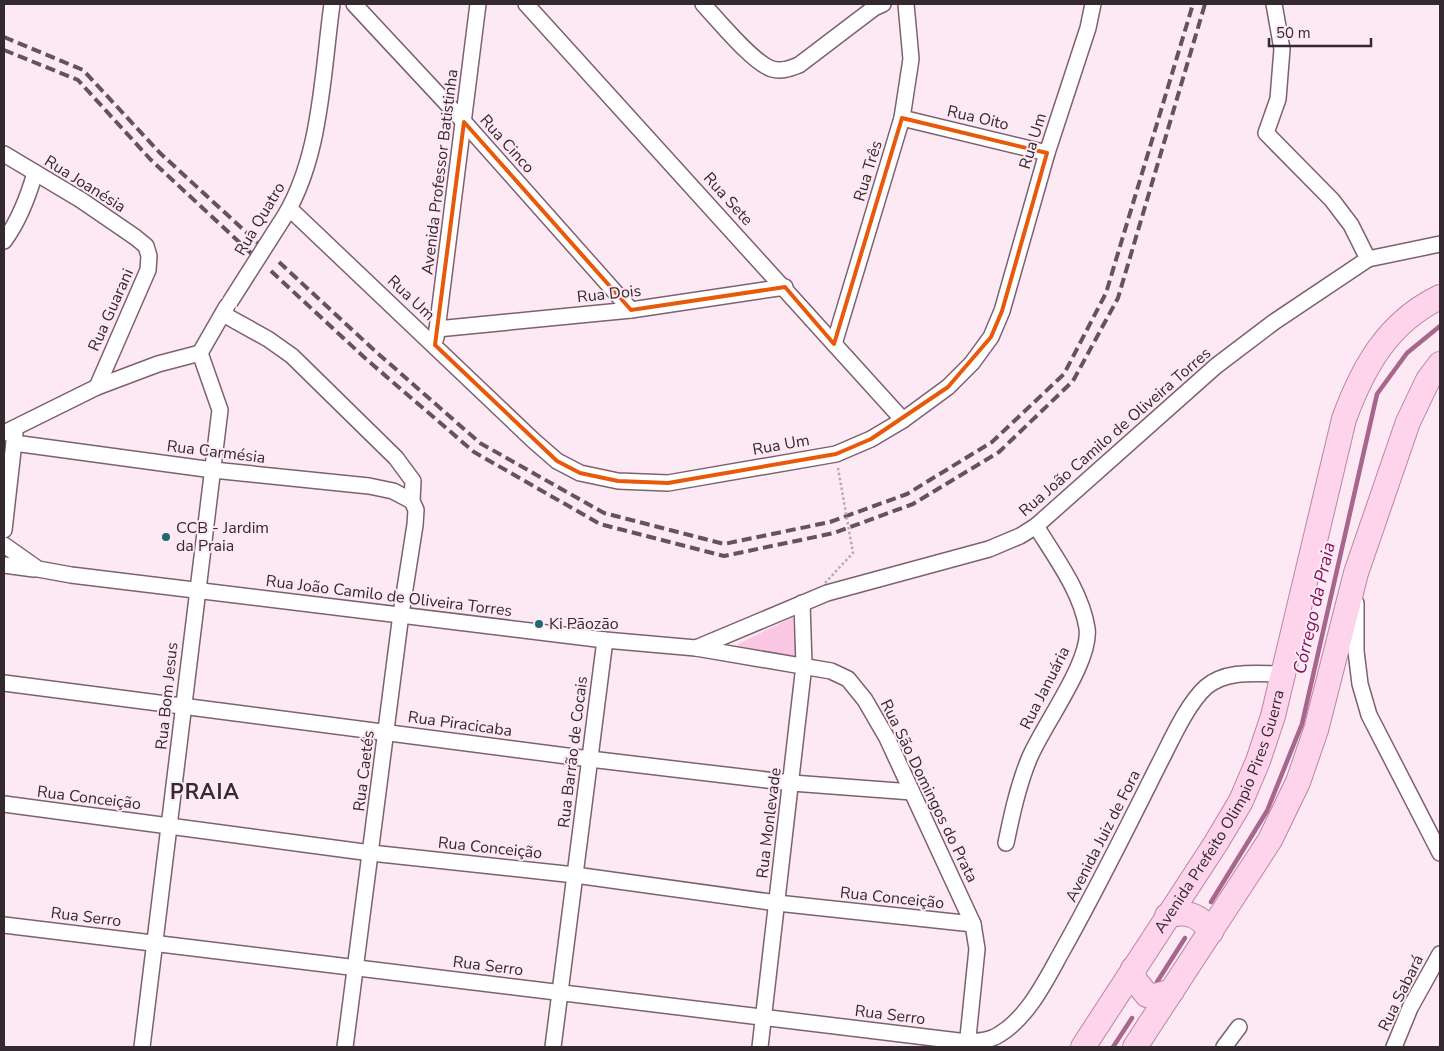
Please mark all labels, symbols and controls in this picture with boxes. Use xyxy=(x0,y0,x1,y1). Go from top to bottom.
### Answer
scale bar xyxy=(1269,15,1372,47)
text: 50 m xyxy=(1276,23,1311,43)
street label: Avenida Professor Batistinha xyxy=(416,68,464,276)
street label: Rua Oito xyxy=(945,100,1011,136)
street label: Rua Cinco xyxy=(475,110,539,178)
street label: Rua Um xyxy=(1014,110,1052,172)
street label: Rua Três xyxy=(848,138,888,204)
street label: Rua Joanésia xyxy=(40,150,130,218)
street label: Rua Sete xyxy=(698,168,758,230)
street label: Rua Quatro xyxy=(229,178,291,260)
street label: Rua Guarani xyxy=(83,265,139,355)
street label: Rua Um xyxy=(382,270,440,326)
street label: Rua Dois xyxy=(576,280,642,308)
street label: Rua João Camilo de Oliveira Torres xyxy=(1014,342,1216,522)
street label: Rua Um xyxy=(751,429,811,461)
street label: Rua Carmésia xyxy=(165,435,267,469)
place label: CCB - Jardim da Praia xyxy=(176,517,269,557)
marker: CCB - Jardim da Praia xyxy=(160,531,172,543)
water label: Córrego da Praia xyxy=(1287,540,1341,676)
street label: Rua João Camilo de Oliveira Torres xyxy=(265,570,513,622)
place label: Ki Pãozão xyxy=(549,613,619,635)
marker: Ki Pãozão xyxy=(533,618,545,630)
street label: Rua Bom Jesus xyxy=(150,641,184,751)
street label: Rua Januária xyxy=(1015,643,1075,733)
street label: Rua Barrão de Cocais xyxy=(553,675,593,829)
street label: Avenida Prefeito Olimpio Pires Guerra xyxy=(1149,687,1290,937)
street label: Rua São Domingos do Prata xyxy=(875,696,983,886)
street label: Rua Piracicaba xyxy=(406,706,514,742)
street label: Rua Caetés xyxy=(348,729,380,813)
street label: Rua Monlevade xyxy=(751,766,787,880)
street label: Avenida Juiz de Fora xyxy=(1060,766,1146,906)
district label: PRAIA xyxy=(170,778,240,806)
street label: Rua Conceição xyxy=(36,781,142,815)
street label: Rua Conceição xyxy=(437,832,543,864)
street label: Rua Conceição xyxy=(839,882,945,914)
street label: Rua Serro xyxy=(49,902,123,932)
street label: Rua Serro xyxy=(451,951,525,981)
street label: Rua Sabará xyxy=(1373,951,1429,1035)
street label: Rua Serro xyxy=(853,1000,927,1030)

